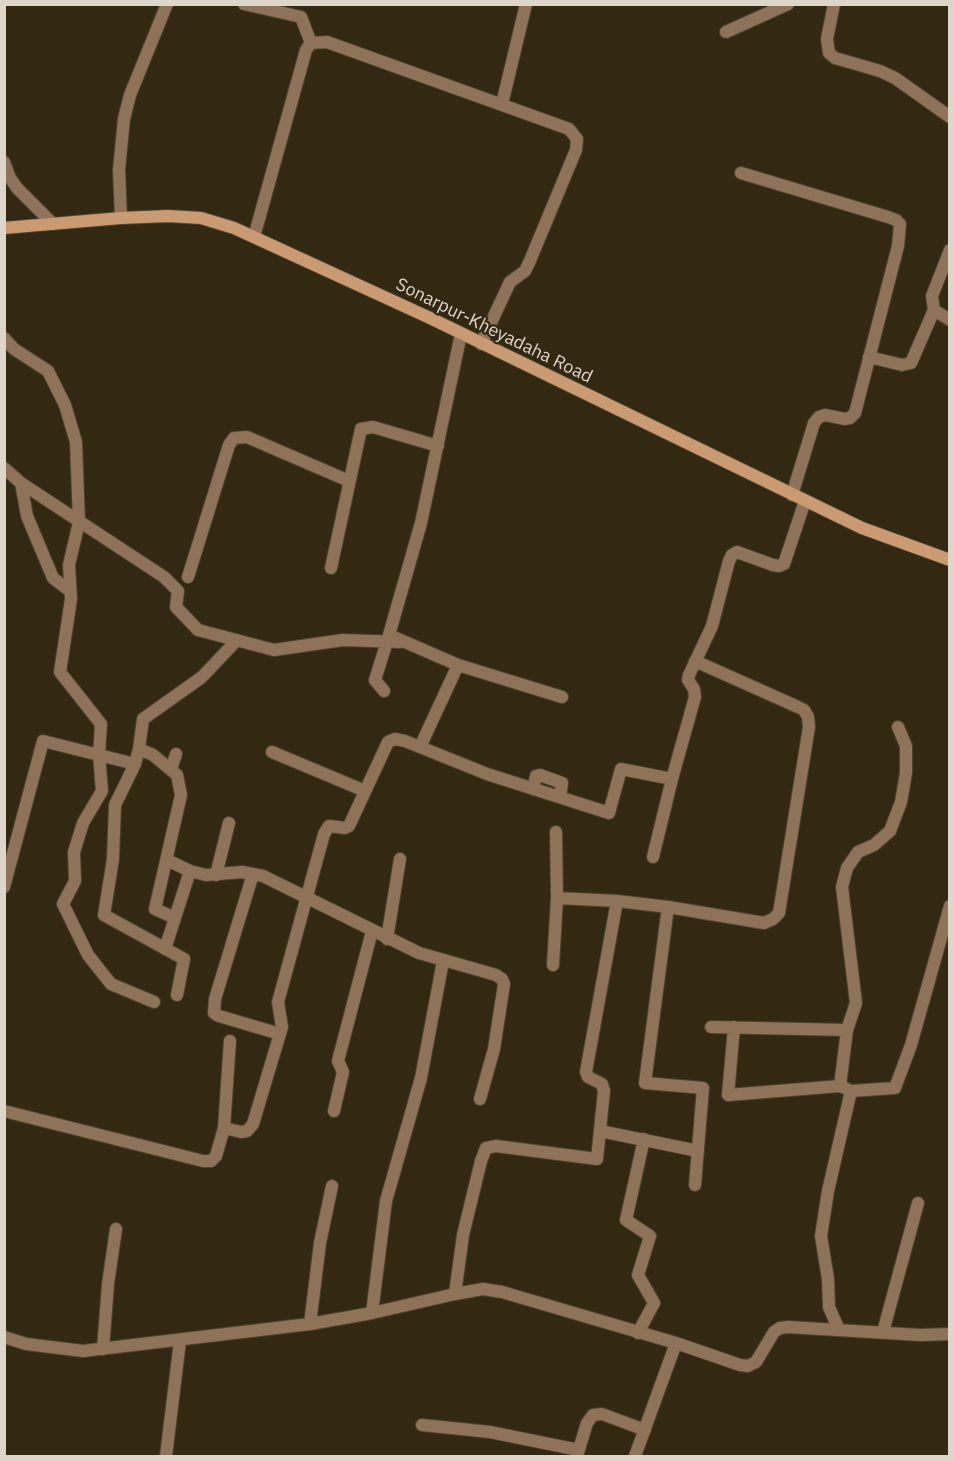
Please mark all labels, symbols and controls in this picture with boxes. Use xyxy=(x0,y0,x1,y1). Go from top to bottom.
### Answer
street label: Sonarpur-Kheyadaha Road xyxy=(392,274,596,388)

